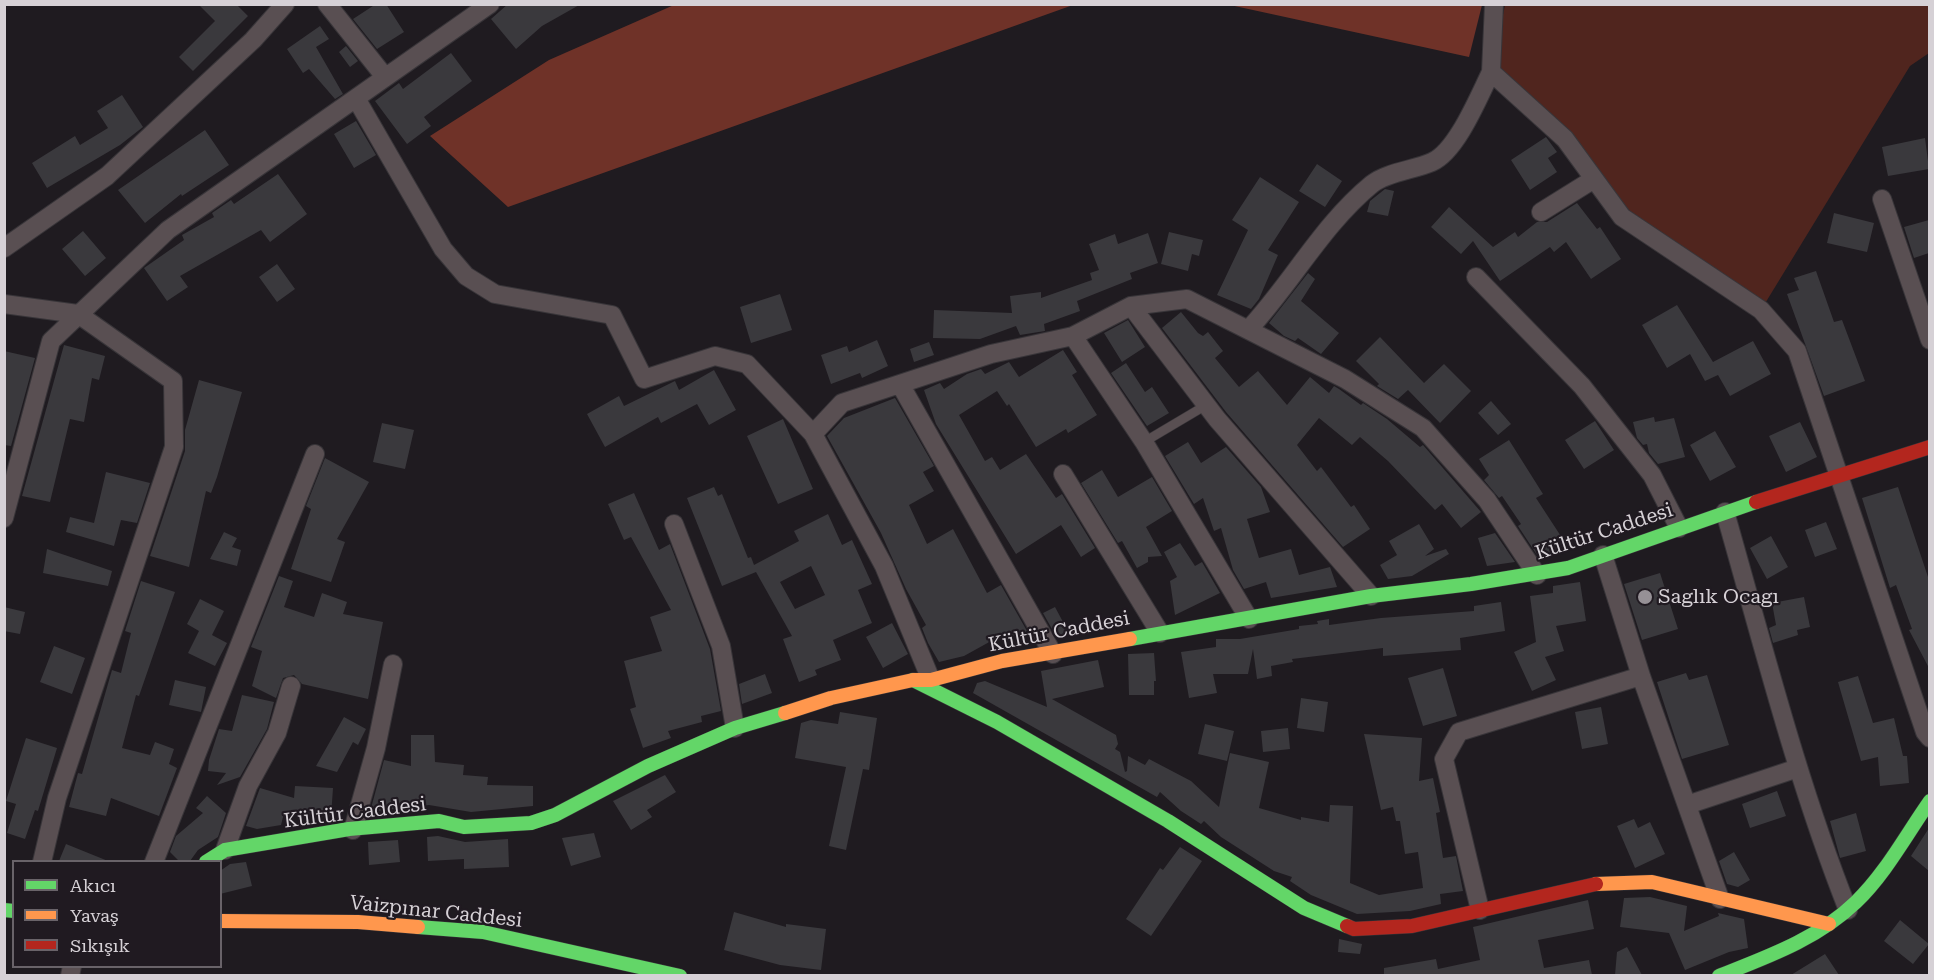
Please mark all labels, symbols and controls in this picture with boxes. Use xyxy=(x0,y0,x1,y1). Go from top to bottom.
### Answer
street label: Kültür Caddesi xyxy=(1532,498,1676,566)
place label: Saglık Ocagı xyxy=(1658,585,1779,609)
marker: Saglık Ocagı xyxy=(1636,588,1654,606)
street label: Kültür Caddesi xyxy=(986,607,1132,657)
street label: Kültür Caddesi xyxy=(282,792,428,834)
legend xyxy=(12,860,222,968)
text: Akıcı xyxy=(70,875,116,896)
street label: Vaizpınar Caddesi xyxy=(349,891,523,933)
text: Yavaş xyxy=(70,905,119,926)
text: Sıkışık xyxy=(70,935,130,956)

